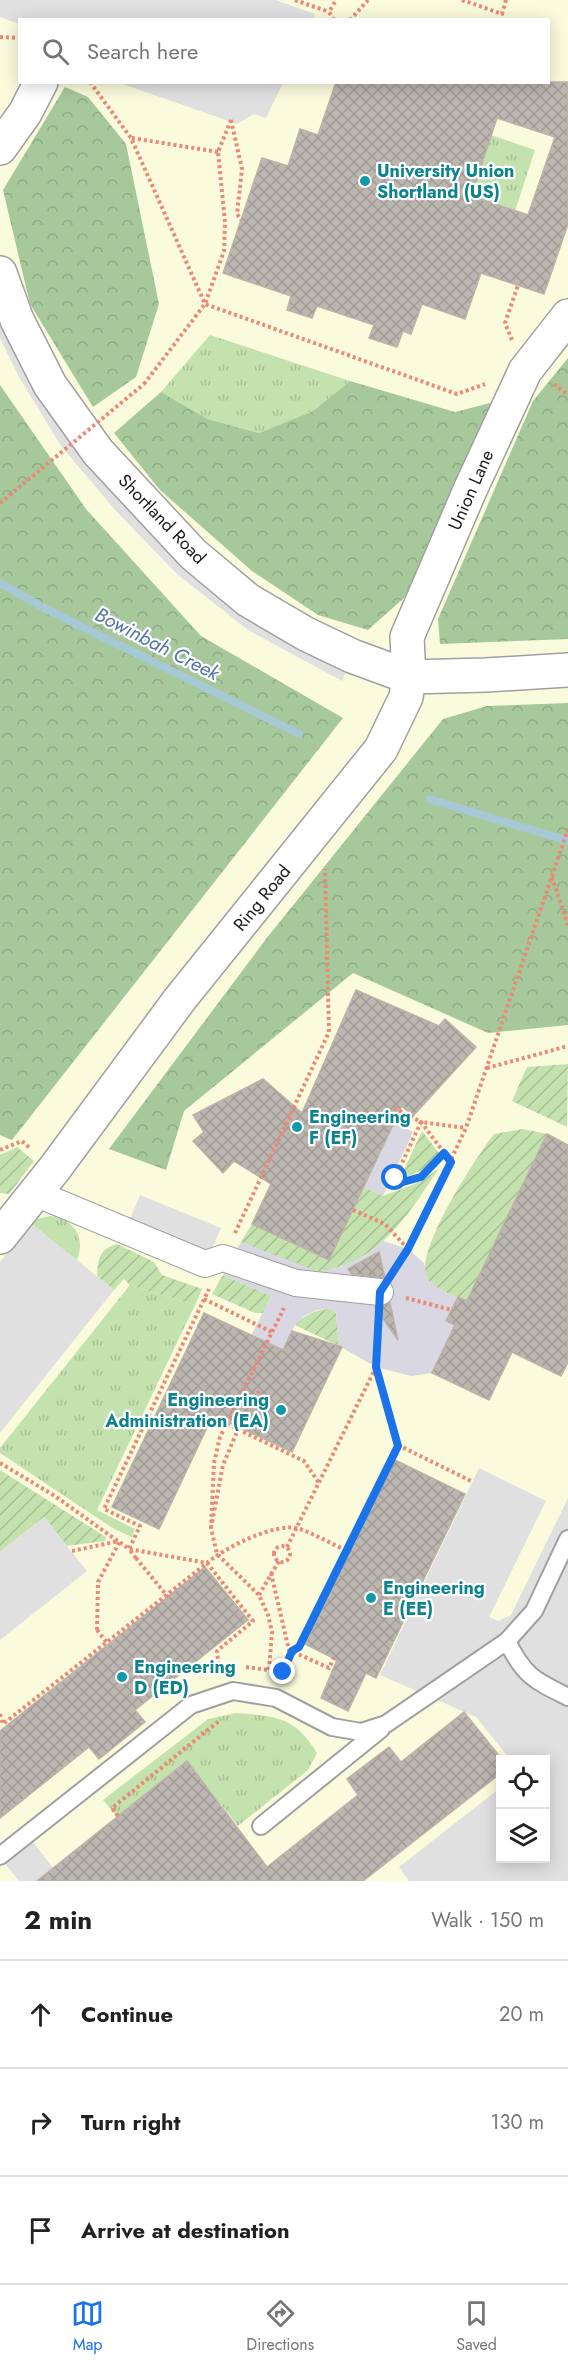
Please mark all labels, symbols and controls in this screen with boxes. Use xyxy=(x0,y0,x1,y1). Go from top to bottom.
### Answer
search box xyxy=(18,18,550,84)
icon: search xyxy=(39,35,72,68)
text: Search here xyxy=(87,35,198,67)
place label: University Union Shortland (US) xyxy=(377,158,514,205)
marker: University Union Shortland (US) xyxy=(358,174,372,188)
street label: Union Lane xyxy=(442,446,500,534)
street label: Shortland Road xyxy=(112,468,212,570)
water label: Bowinbah Creek xyxy=(90,600,226,688)
street label: Ring Road xyxy=(227,859,297,937)
place label: Engineering F (EF) xyxy=(309,1104,411,1151)
marker: Engineering F (EF) xyxy=(290,1120,304,1134)
route start xyxy=(381,1164,407,1190)
place label: Engineering Administration (EA) xyxy=(104,1387,269,1434)
marker: Engineering Administration (EA) xyxy=(274,1403,288,1417)
place label: Engineering E (EE) xyxy=(383,1575,485,1622)
marker: Engineering E (EE) xyxy=(364,1591,378,1605)
place label: Engineering D (ED) xyxy=(134,1654,236,1701)
route end xyxy=(269,1658,295,1684)
marker: Engineering D (ED) xyxy=(115,1670,129,1684)
map controls xyxy=(496,1755,550,1863)
button: locate xyxy=(496,1755,550,1809)
button: layers xyxy=(496,1809,550,1863)
text: 2 min xyxy=(24,1901,92,1939)
text: Walk · 150 m xyxy=(431,1906,544,1935)
icon: ahead xyxy=(24,1998,57,2031)
text: Continue xyxy=(81,1998,173,2030)
text: 20 m xyxy=(499,2000,544,2029)
icon: right xyxy=(24,2106,57,2139)
text: Turn right xyxy=(81,2106,181,2138)
text: 130 m xyxy=(490,2108,544,2137)
icon: arrive xyxy=(24,2214,57,2247)
text: Arrive at destination xyxy=(81,2214,290,2246)
tab: Map xyxy=(71,2297,104,2356)
tab: Directions xyxy=(246,2297,314,2356)
tab: Saved xyxy=(456,2297,497,2356)

